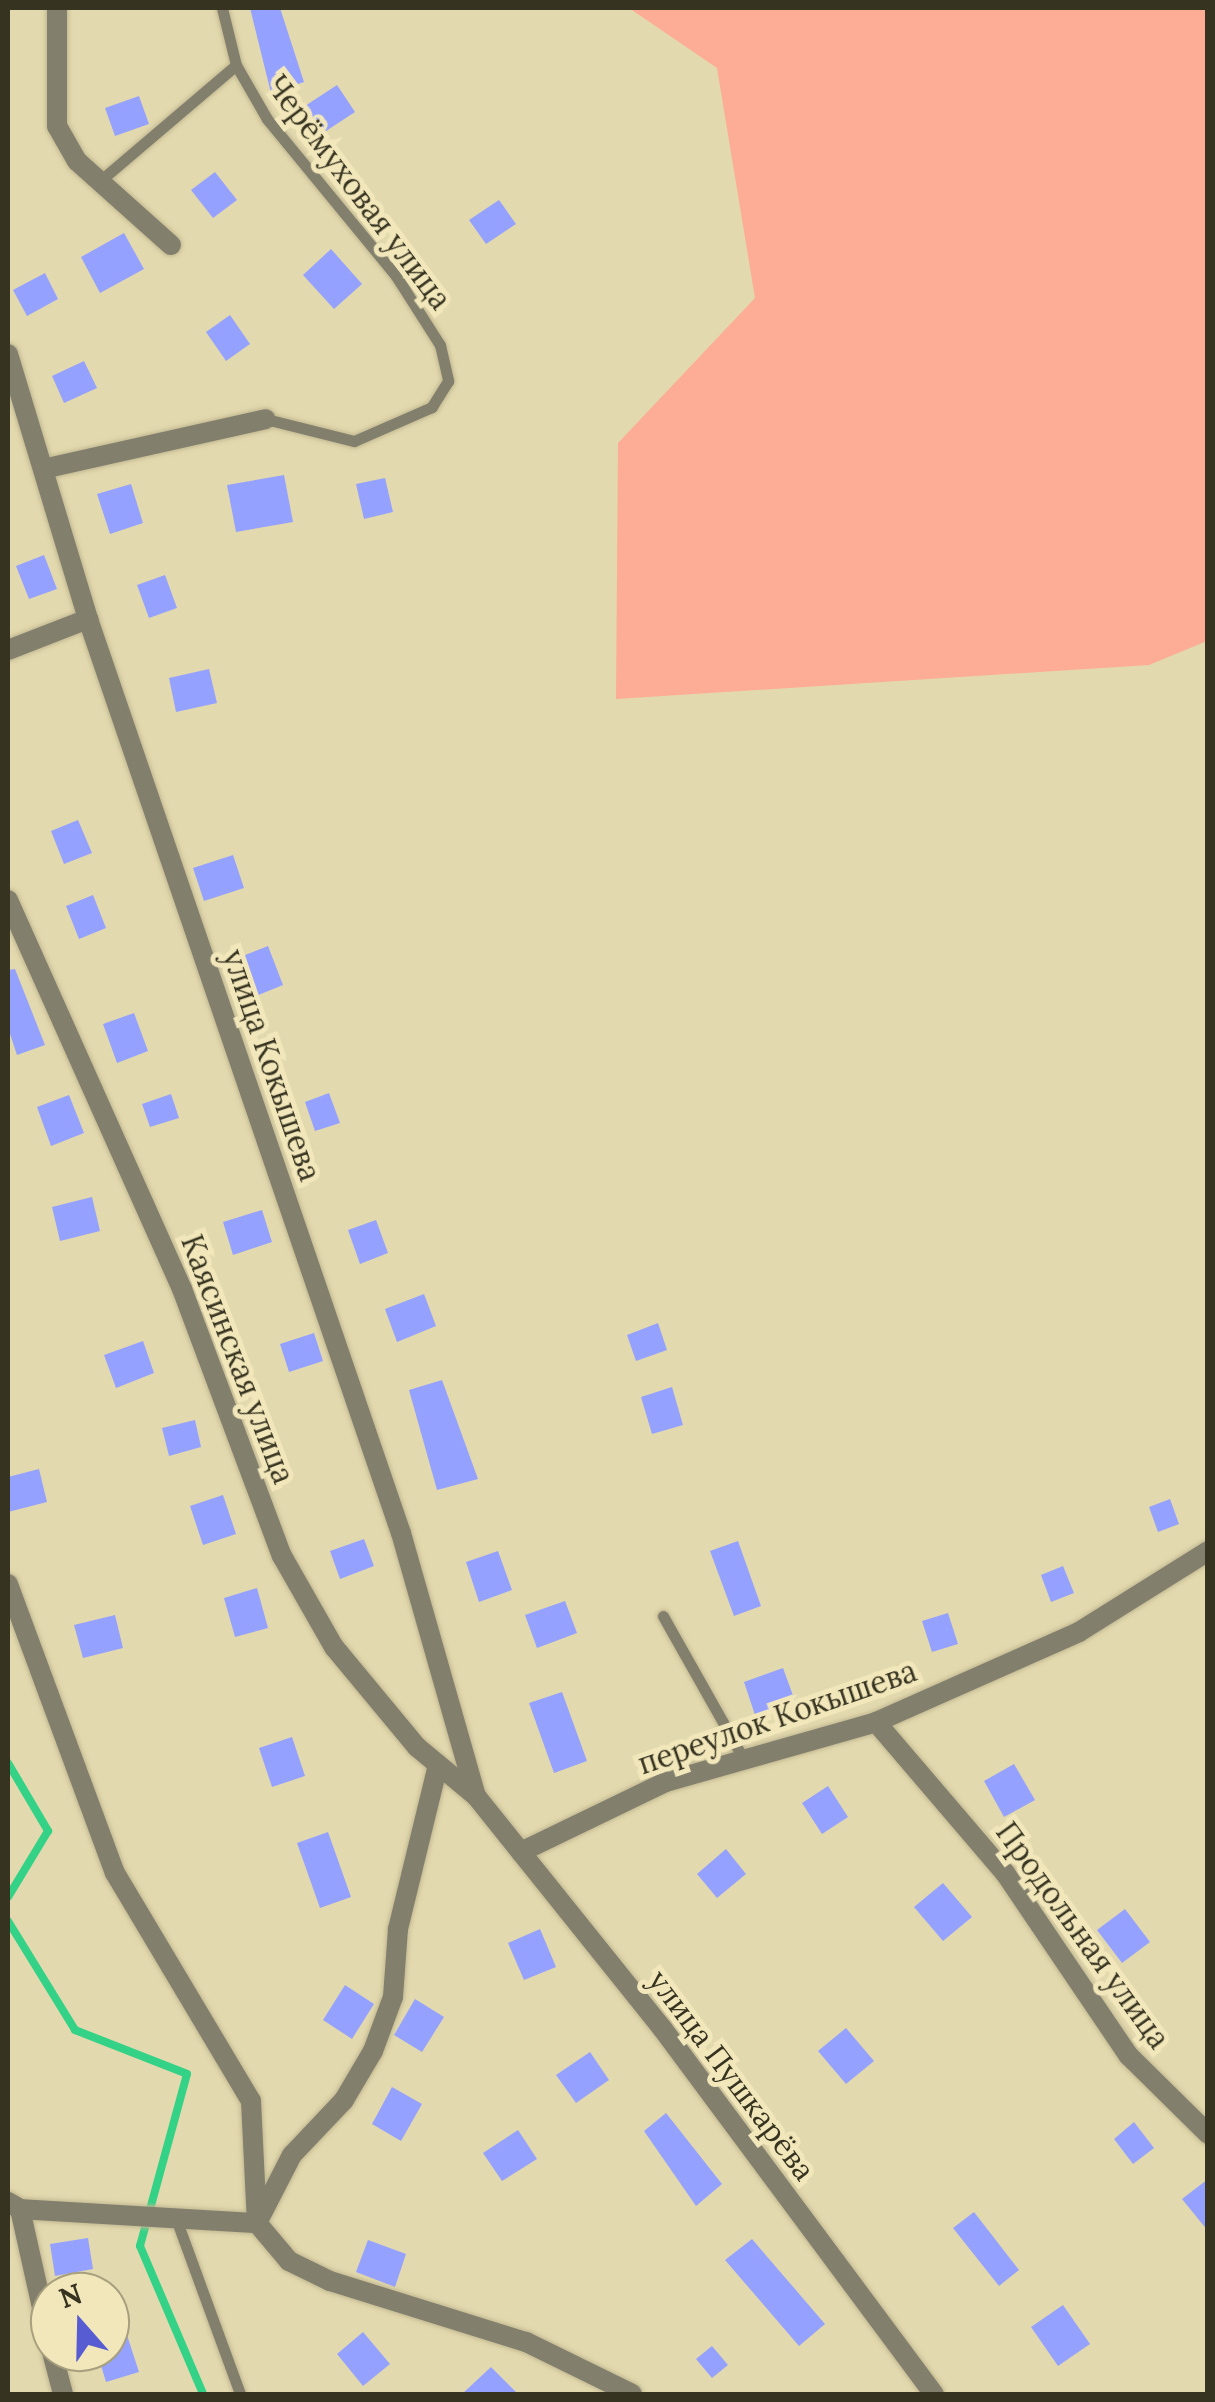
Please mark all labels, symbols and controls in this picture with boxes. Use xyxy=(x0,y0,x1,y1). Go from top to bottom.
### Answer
street label: Черёмуховая улица xyxy=(259,68,459,316)
street label: улица Кокышева xyxy=(216,945,328,1185)
street label: Каясинская улица xyxy=(174,1229,302,1489)
street label: переулок Кокышева xyxy=(633,1652,921,1782)
street label: Продольная улица xyxy=(989,1815,1177,2055)
street label: улица Пушкарёва xyxy=(641,1963,823,2187)
north arrow xyxy=(30,2272,130,2372)
text: N xyxy=(54,2275,87,2316)

